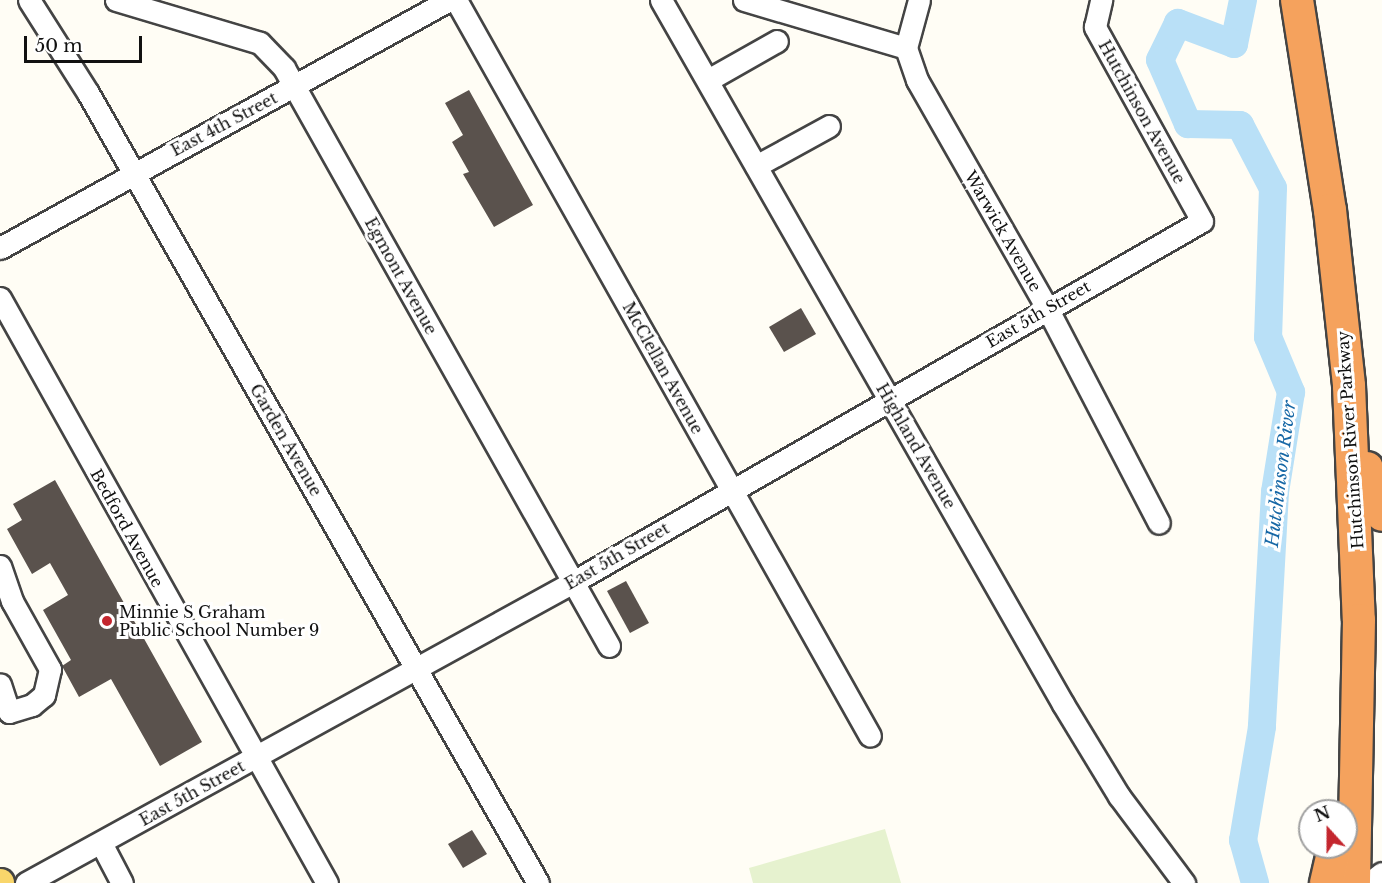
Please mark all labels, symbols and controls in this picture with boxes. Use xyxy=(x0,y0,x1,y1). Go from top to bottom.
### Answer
scale bar xyxy=(27,24,146,62)
text: 50 m xyxy=(35,35,83,57)
street label: Hutchinson Avenue xyxy=(1094,37,1190,187)
street label: East 4th Street xyxy=(168,88,280,160)
street label: Warwick Avenue xyxy=(960,167,1046,295)
street label: Egmont Avenue xyxy=(361,214,441,338)
street label: East 5th Street xyxy=(982,276,1094,352)
street label: McClellan Avenue xyxy=(619,298,707,438)
street label: Hutchinson River Parkway xyxy=(1333,330,1367,550)
street label: Garden Avenue xyxy=(246,380,326,500)
street label: Highland Avenue xyxy=(872,380,960,512)
water label: Hutchinson River xyxy=(1261,399,1301,549)
street label: Bedford Avenue xyxy=(86,465,168,591)
street label: East 5th Street xyxy=(561,518,673,594)
place label: Minnie S Graham Public School Number 9 xyxy=(119,602,320,640)
marker: Minnie S Graham Public School Number 9 xyxy=(100,614,114,628)
street label: East 5th Street xyxy=(136,756,248,830)
north arrow xyxy=(1298,799,1358,859)
text: N xyxy=(1312,802,1333,826)

